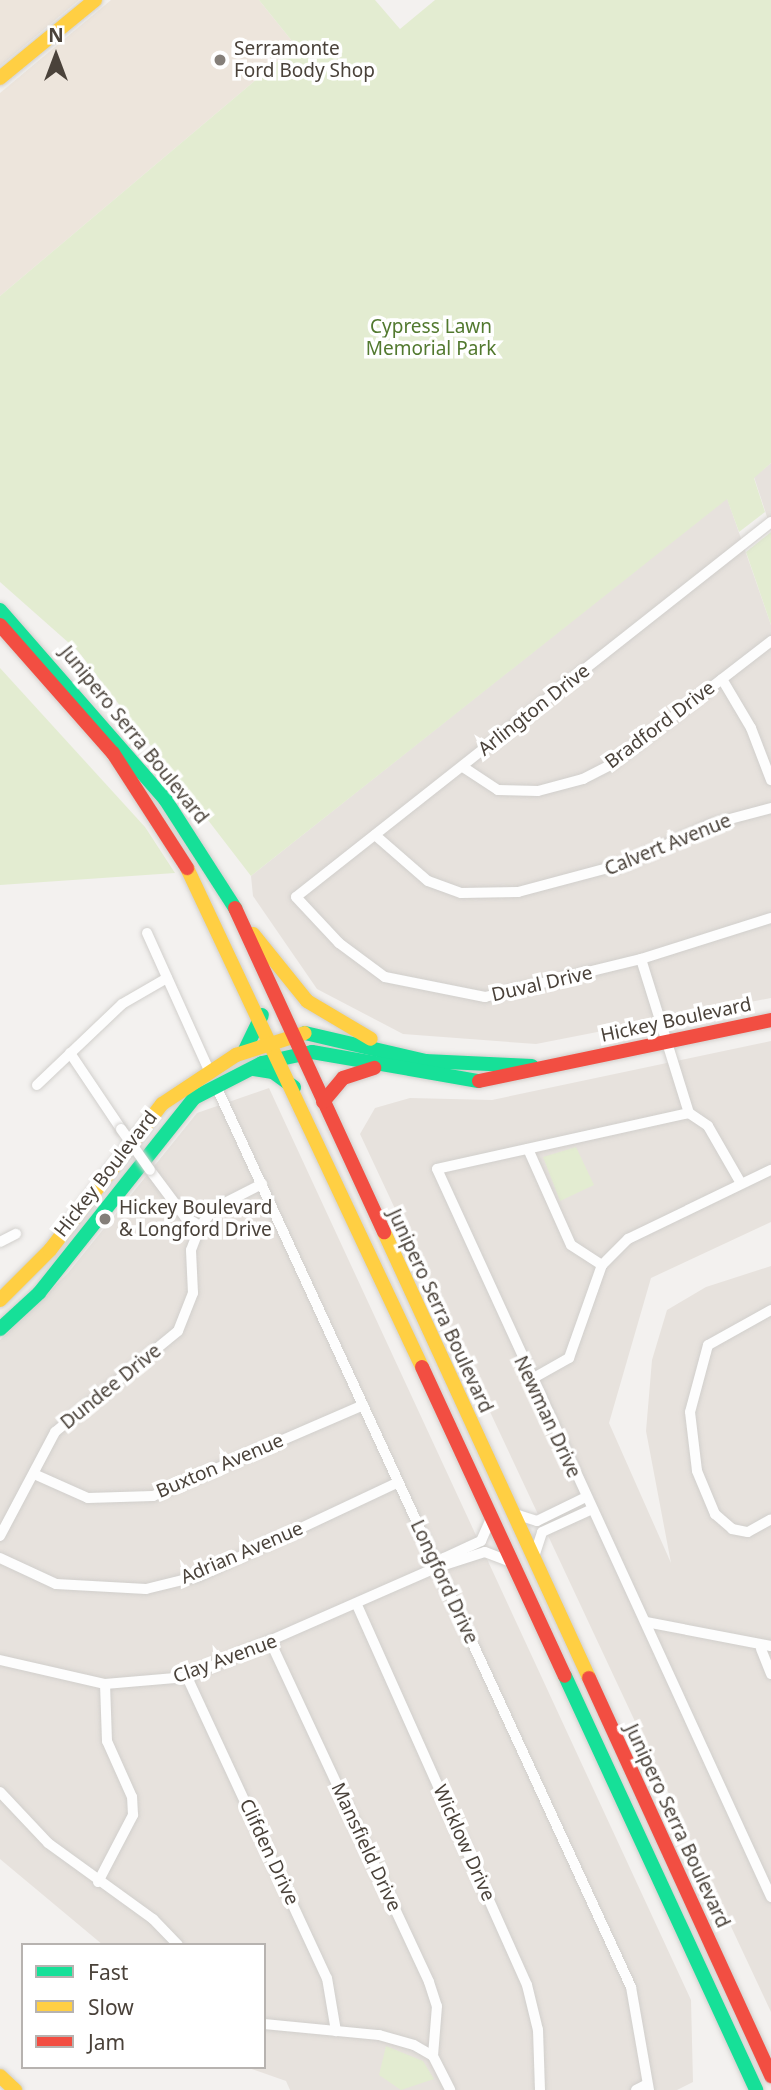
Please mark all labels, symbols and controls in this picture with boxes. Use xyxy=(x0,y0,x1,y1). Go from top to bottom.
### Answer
north arrow xyxy=(21,21,91,91)
text: N xyxy=(48,22,64,48)
place label: Serramonte Ford Body Shop xyxy=(234,38,375,82)
marker: Serramonte Ford Body Shop xyxy=(212,52,228,68)
park label: Cypress Lawn Memorial Park xyxy=(366,316,496,360)
street label: Junipero Serra Boulevard xyxy=(55,641,213,829)
street label: Arlington Drive xyxy=(474,659,594,761)
street label: Bradford Drive xyxy=(601,676,719,774)
street label: Calvert Avenue xyxy=(601,809,735,881)
street label: Duval Drive xyxy=(489,961,595,1007)
street label: Hickey Boulevard xyxy=(599,993,753,1047)
street label: Hickey Boulevard xyxy=(50,1107,162,1241)
place label: Hickey Boulevard & Longford Drive xyxy=(119,1197,273,1241)
street label: Junipero Serra Boulevard xyxy=(383,1205,497,1417)
marker: Hickey Boulevard & Longford Drive xyxy=(97,1211,113,1227)
street label: Dundee Drive xyxy=(56,1340,166,1434)
street label: Newman Drive xyxy=(509,1352,585,1482)
street label: Buxton Avenue xyxy=(153,1429,287,1503)
street label: Longford Drive xyxy=(405,1516,483,1648)
street label: Adrian Avenue xyxy=(177,1517,307,1589)
street label: Clay Avenue xyxy=(170,1630,280,1688)
street label: Junipero Serra Boulevard xyxy=(620,1720,734,1932)
street label: Mansfield Drive xyxy=(326,1779,406,1915)
street label: Wicklow Drive xyxy=(428,1781,500,1905)
street label: Clifden Drive xyxy=(234,1795,304,1909)
legend xyxy=(21,1943,266,2069)
text: Fast xyxy=(88,1958,128,1986)
text: Slow xyxy=(88,1993,134,2021)
text: Jam xyxy=(88,2028,125,2056)

